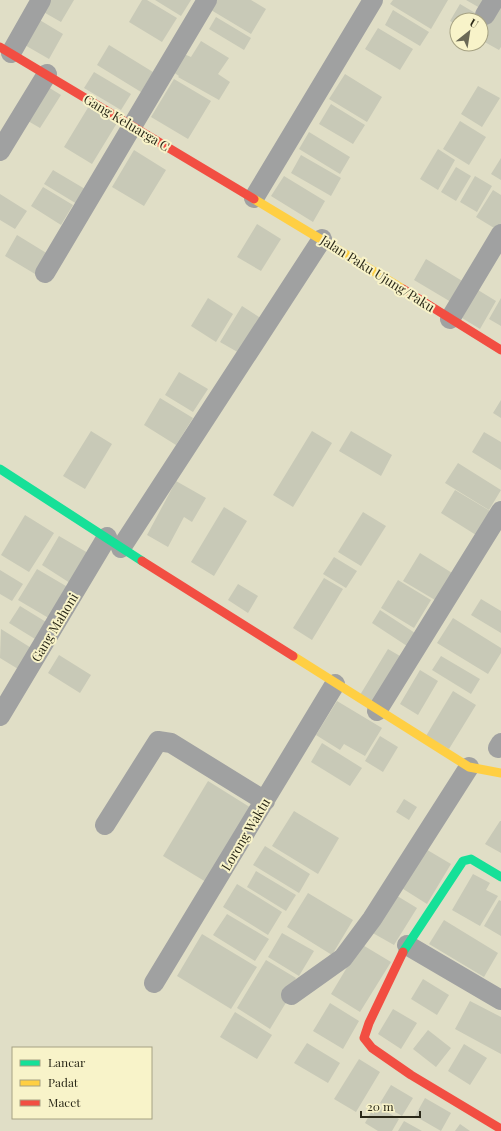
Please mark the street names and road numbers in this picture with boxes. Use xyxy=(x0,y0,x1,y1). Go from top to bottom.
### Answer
street label: Gang Keluarga C xyxy=(81,90,173,154)
street label: Jalan Paku Ujung/Paku xyxy=(317,230,439,315)
street label: Gang Mahoni xyxy=(27,589,81,665)
street label: Lorong Waktu xyxy=(217,794,274,873)

